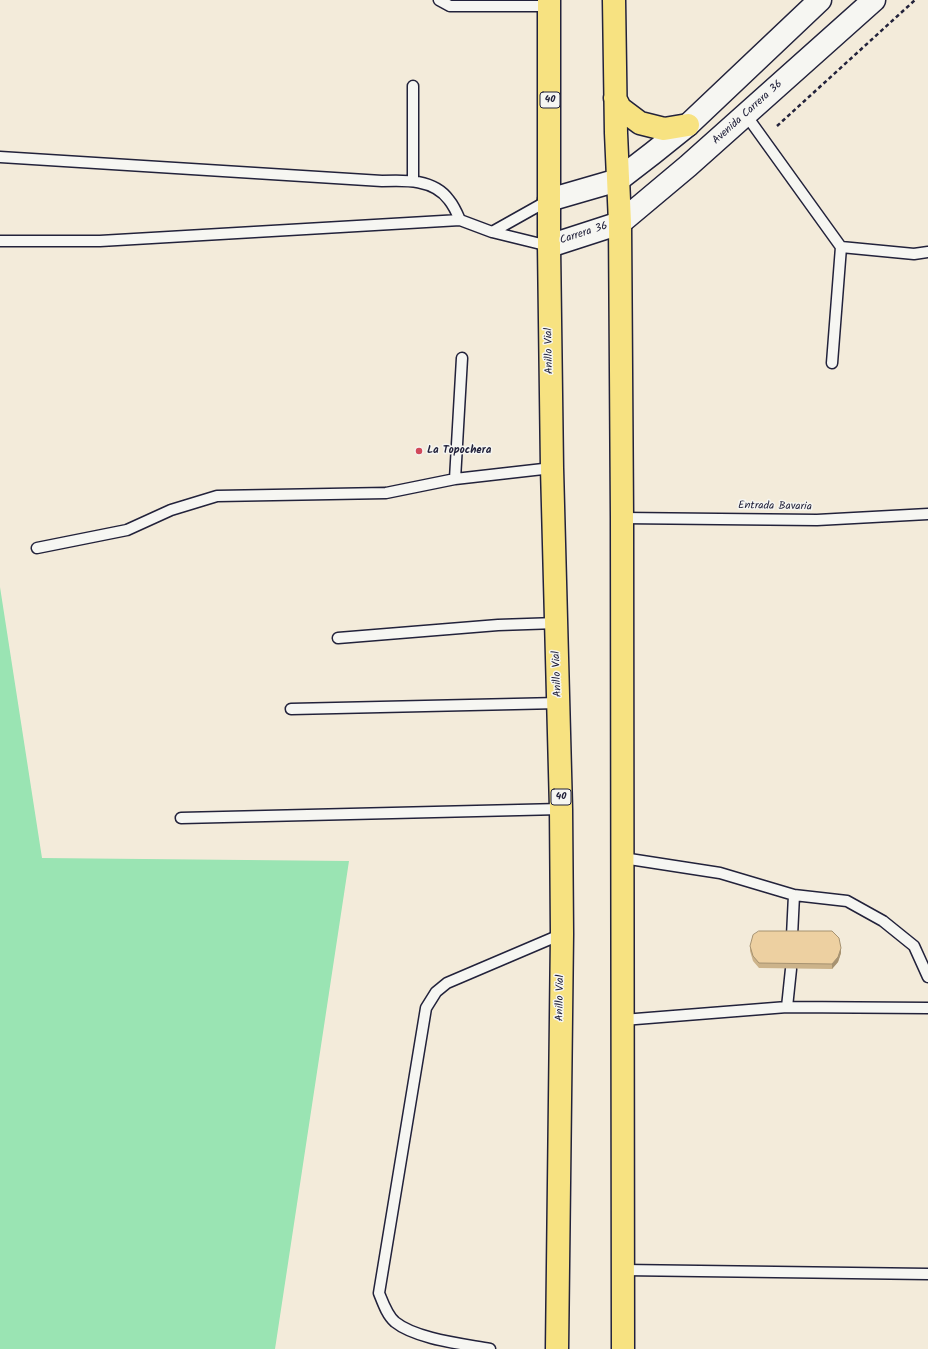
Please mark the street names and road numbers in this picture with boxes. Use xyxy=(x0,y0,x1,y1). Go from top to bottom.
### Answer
street label: Avenida Carrera 36 xyxy=(710,78,786,148)
road number: 40 xyxy=(540,92,560,108)
street label: Carrera 36 xyxy=(558,220,610,248)
street label: Anillo Vial xyxy=(543,328,557,374)
street label: Entrada Bavaria xyxy=(738,500,812,514)
street label: Anillo Vial xyxy=(551,651,565,697)
road number: 40 xyxy=(551,789,571,805)
street label: Anillo Vial xyxy=(554,975,568,1021)

